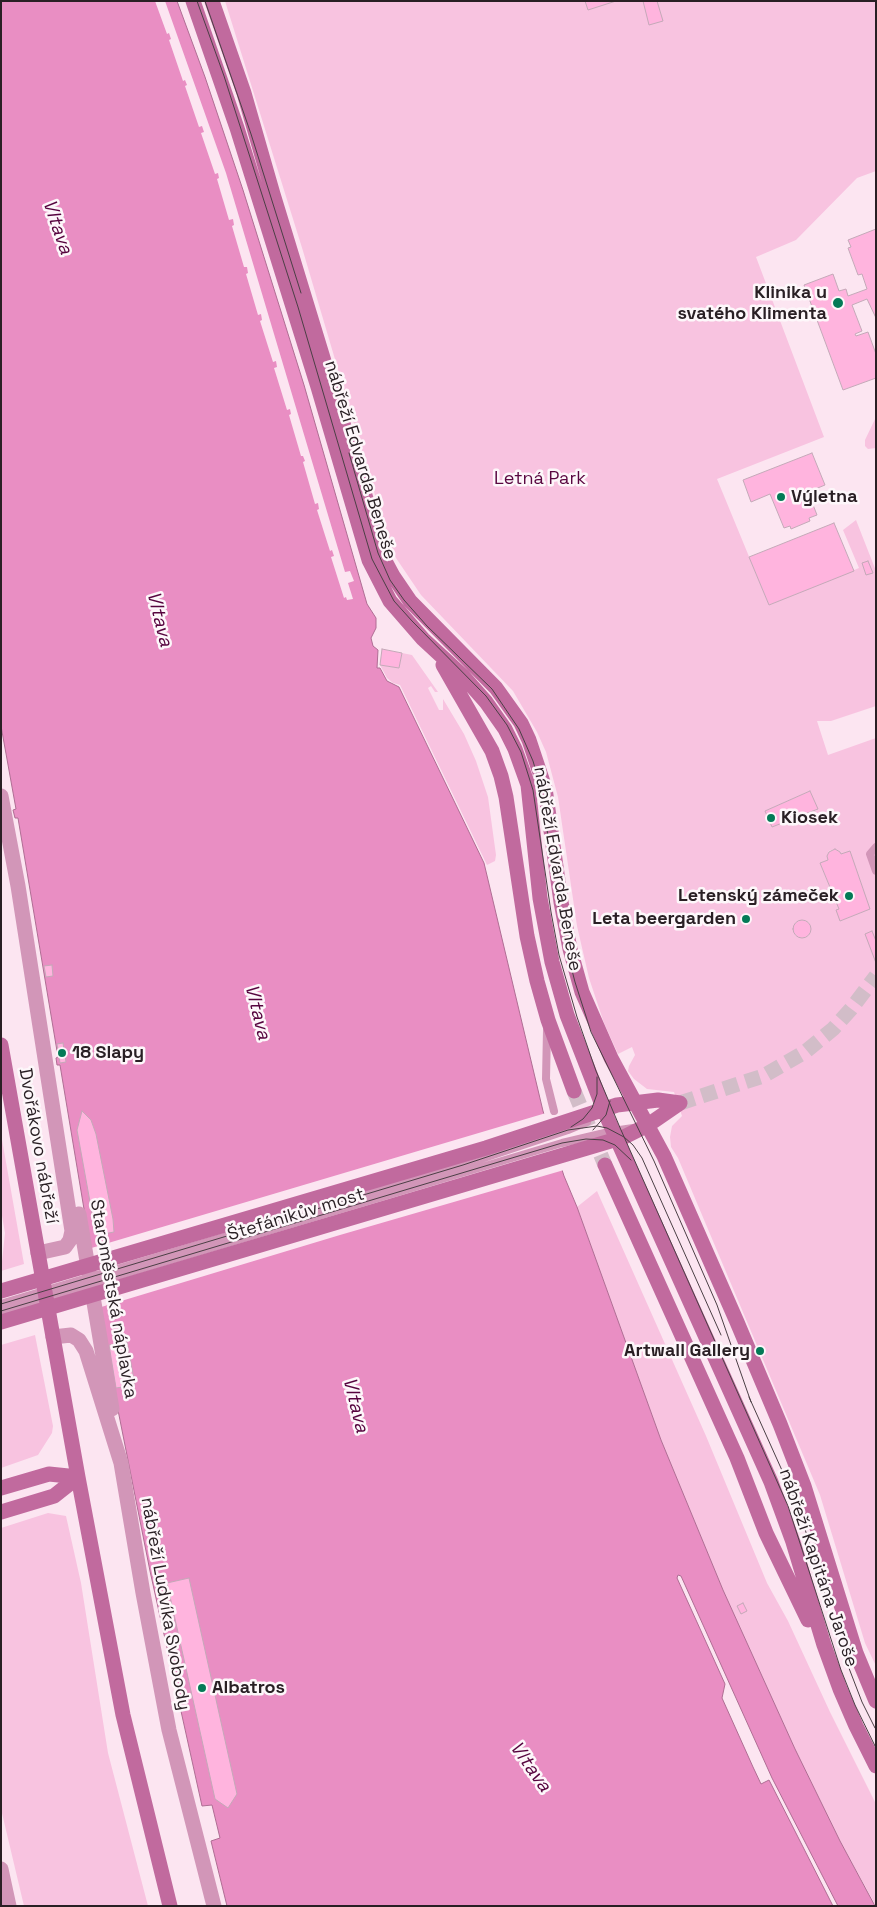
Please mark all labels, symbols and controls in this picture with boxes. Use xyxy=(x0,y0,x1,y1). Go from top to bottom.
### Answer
water label: Vltava xyxy=(37,197,77,257)
place label: Klinika u svatého Klimenta xyxy=(678,282,827,324)
marker: Klinika u svatého Klimenta xyxy=(831,296,845,310)
street label: nábřeží Edvarda Beneše xyxy=(319,358,401,562)
park label: Letná Park xyxy=(494,468,586,490)
place label: Výletna xyxy=(791,486,858,508)
marker: Výletna xyxy=(775,491,787,503)
water label: Vltava xyxy=(141,589,177,649)
street label: nábřeží Edvarda Beneše xyxy=(528,765,586,973)
place label: Kiosek xyxy=(781,807,838,829)
marker: Kiosek xyxy=(765,812,777,824)
place label: Letenský zámeček xyxy=(678,885,839,907)
marker: Letenský zámeček xyxy=(843,890,855,902)
place label: Leta beergarden xyxy=(592,908,736,930)
marker: Leta beergarden xyxy=(740,913,752,925)
water label: Vltava xyxy=(239,982,275,1042)
place label: 18 Slapy xyxy=(72,1042,144,1064)
marker: 18 Slapy xyxy=(56,1047,68,1059)
street label: Dvořákovo nábřeží xyxy=(14,1066,62,1226)
street label: Štefánikův most xyxy=(225,1184,367,1246)
street label: Staroměstská náplavka xyxy=(85,1198,141,1400)
place label: Artwall Gallery xyxy=(624,1340,750,1362)
marker: Artwall Gallery xyxy=(754,1345,766,1357)
water label: Vltava xyxy=(337,1375,373,1435)
street label: nábřeží Kapitána Jaroše xyxy=(774,1466,862,1670)
street label: nábřeží Ludvíka Svobody xyxy=(136,1496,194,1712)
place label: Albatros xyxy=(212,1677,285,1699)
marker: Albatros xyxy=(196,1682,208,1694)
water label: Vltava xyxy=(504,1737,556,1797)

